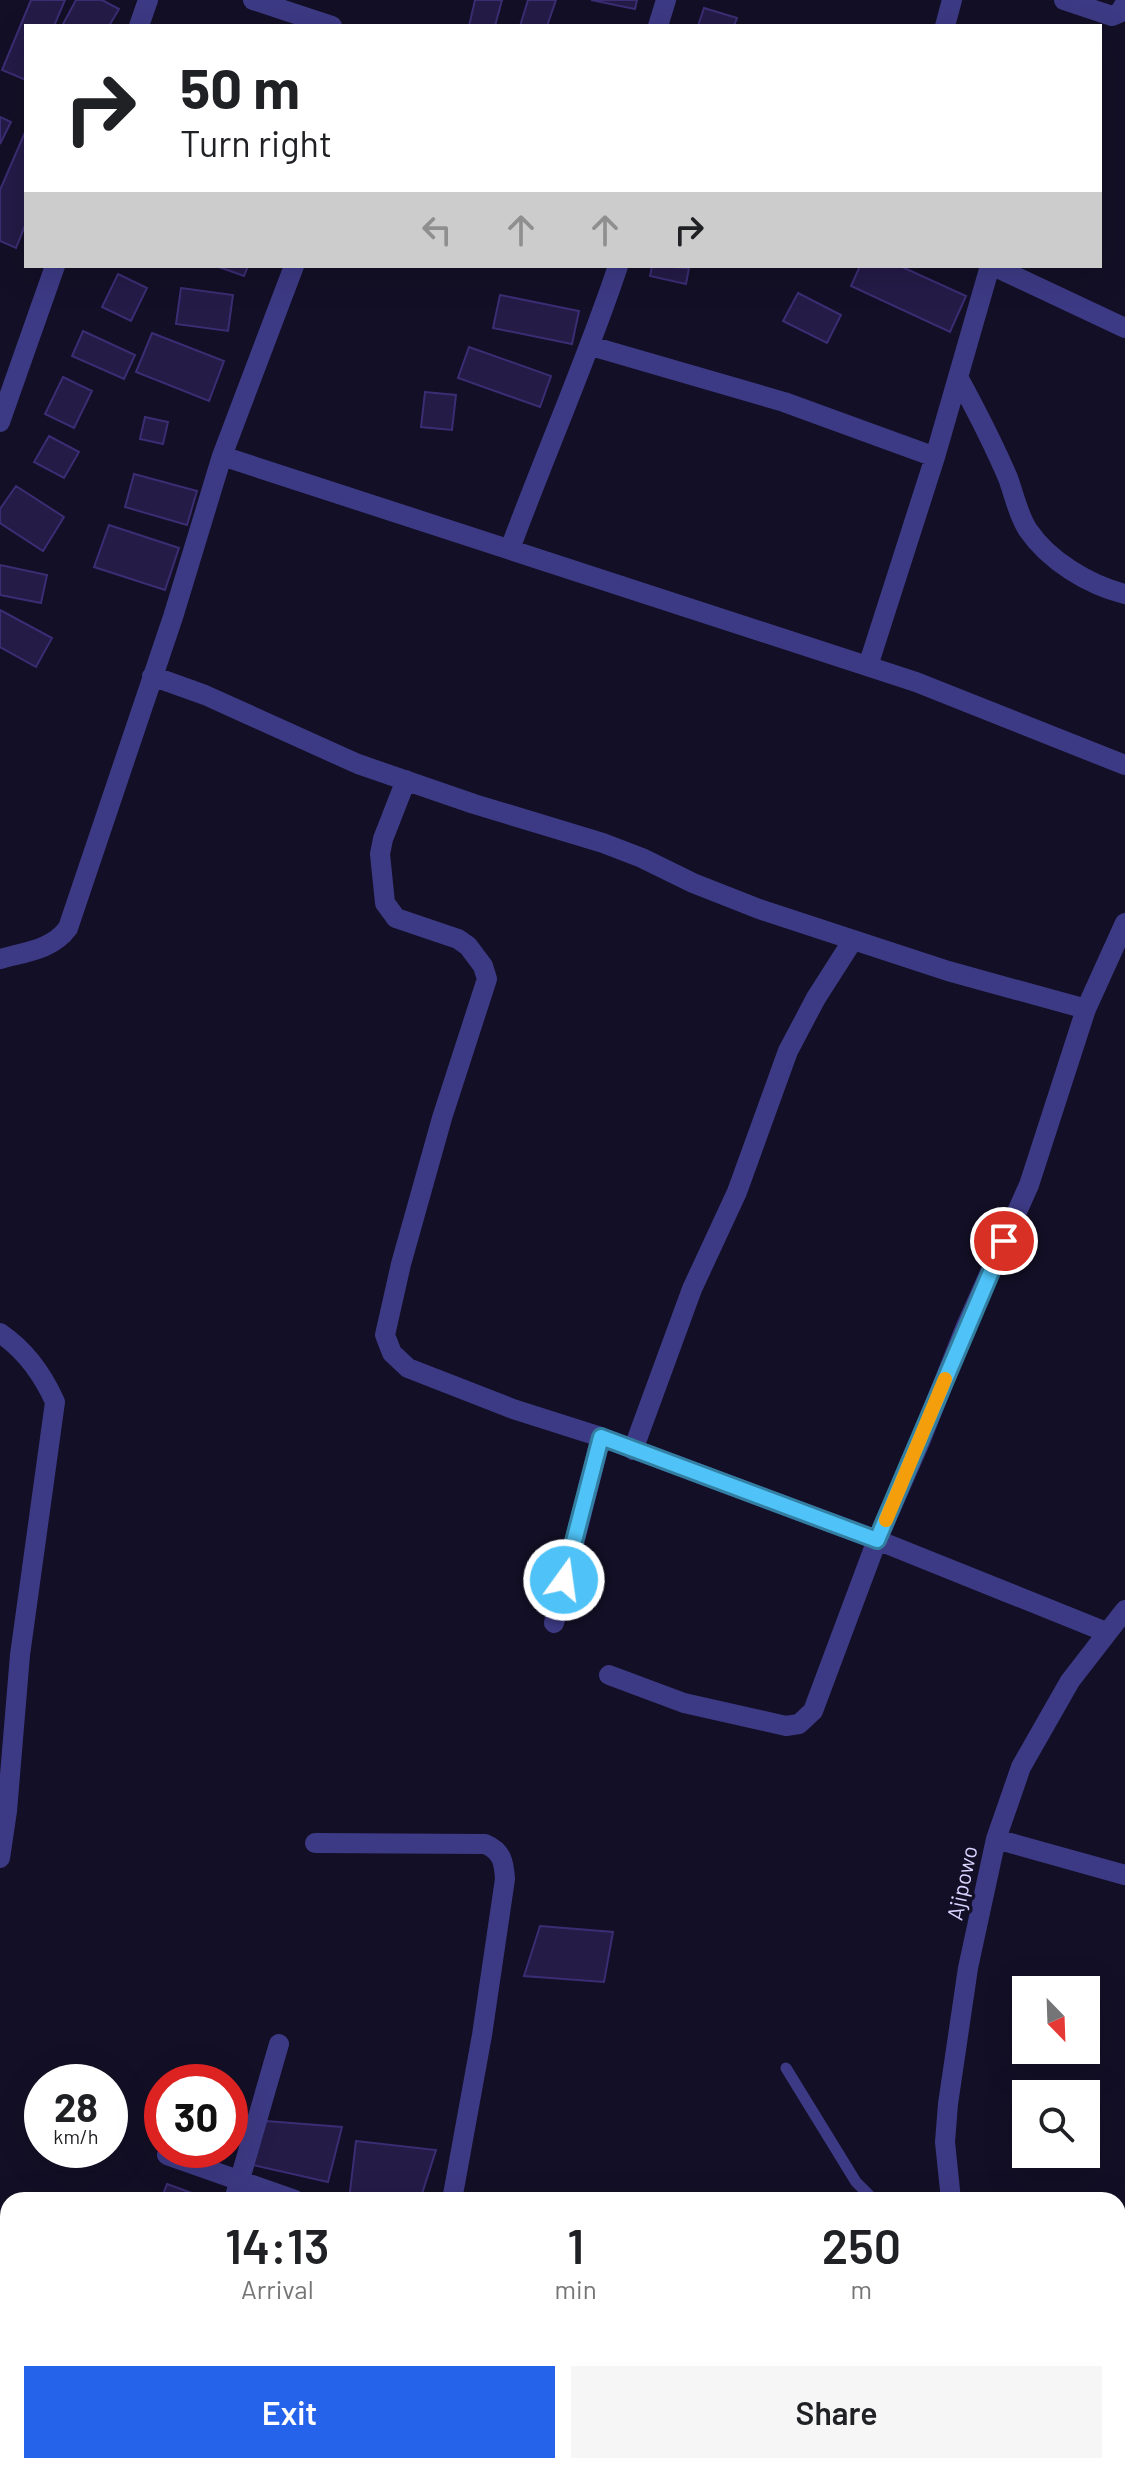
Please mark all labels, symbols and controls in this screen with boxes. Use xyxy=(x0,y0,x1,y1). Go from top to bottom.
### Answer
text: 50 m xyxy=(180,53,300,120)
icon: right xyxy=(48,56,152,160)
text: Turn right xyxy=(180,121,332,164)
icon: left xyxy=(415,208,459,252)
icon: ahead xyxy=(499,208,543,252)
icon: ahead xyxy=(583,208,627,252)
icon: right xyxy=(667,208,711,252)
pin xyxy=(970,1207,1038,1275)
icon: arrive xyxy=(982,1219,1026,1263)
position arrow xyxy=(522,1538,606,1622)
street label: Ajipowo xyxy=(940,1843,982,1922)
north arrow xyxy=(1012,1976,1100,2064)
map controls xyxy=(1012,1976,1100,2168)
speed limit sign: 30 xyxy=(144,2064,248,2168)
button: search xyxy=(1012,2080,1100,2168)
text: 28 xyxy=(54,2082,98,2130)
text: km/h xyxy=(53,2124,99,2148)
text: 14:13 xyxy=(225,2216,330,2274)
text: 1 xyxy=(567,2216,584,2274)
text: 250 xyxy=(822,2216,901,2274)
text: Arrival xyxy=(241,2273,314,2304)
text: min xyxy=(555,2273,597,2304)
text: m xyxy=(851,2273,872,2304)
button: Exit xyxy=(24,2366,555,2458)
button: Share xyxy=(571,2366,1102,2458)

